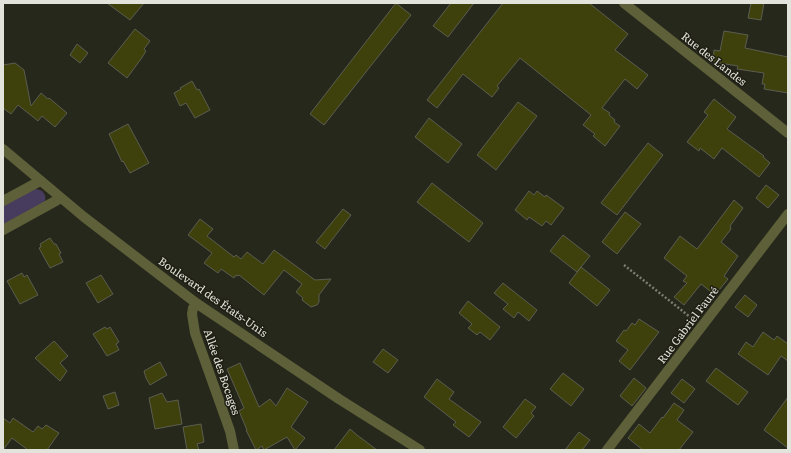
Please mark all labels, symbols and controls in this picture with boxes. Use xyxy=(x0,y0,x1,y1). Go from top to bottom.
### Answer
street label: Rue des Landes xyxy=(679,28,751,89)
street label: Boulevard des États-Unis xyxy=(156,252,271,340)
street label: Rue Gabriel Fauré xyxy=(653,282,722,366)
street label: Allée des Bocages xyxy=(201,327,245,417)

